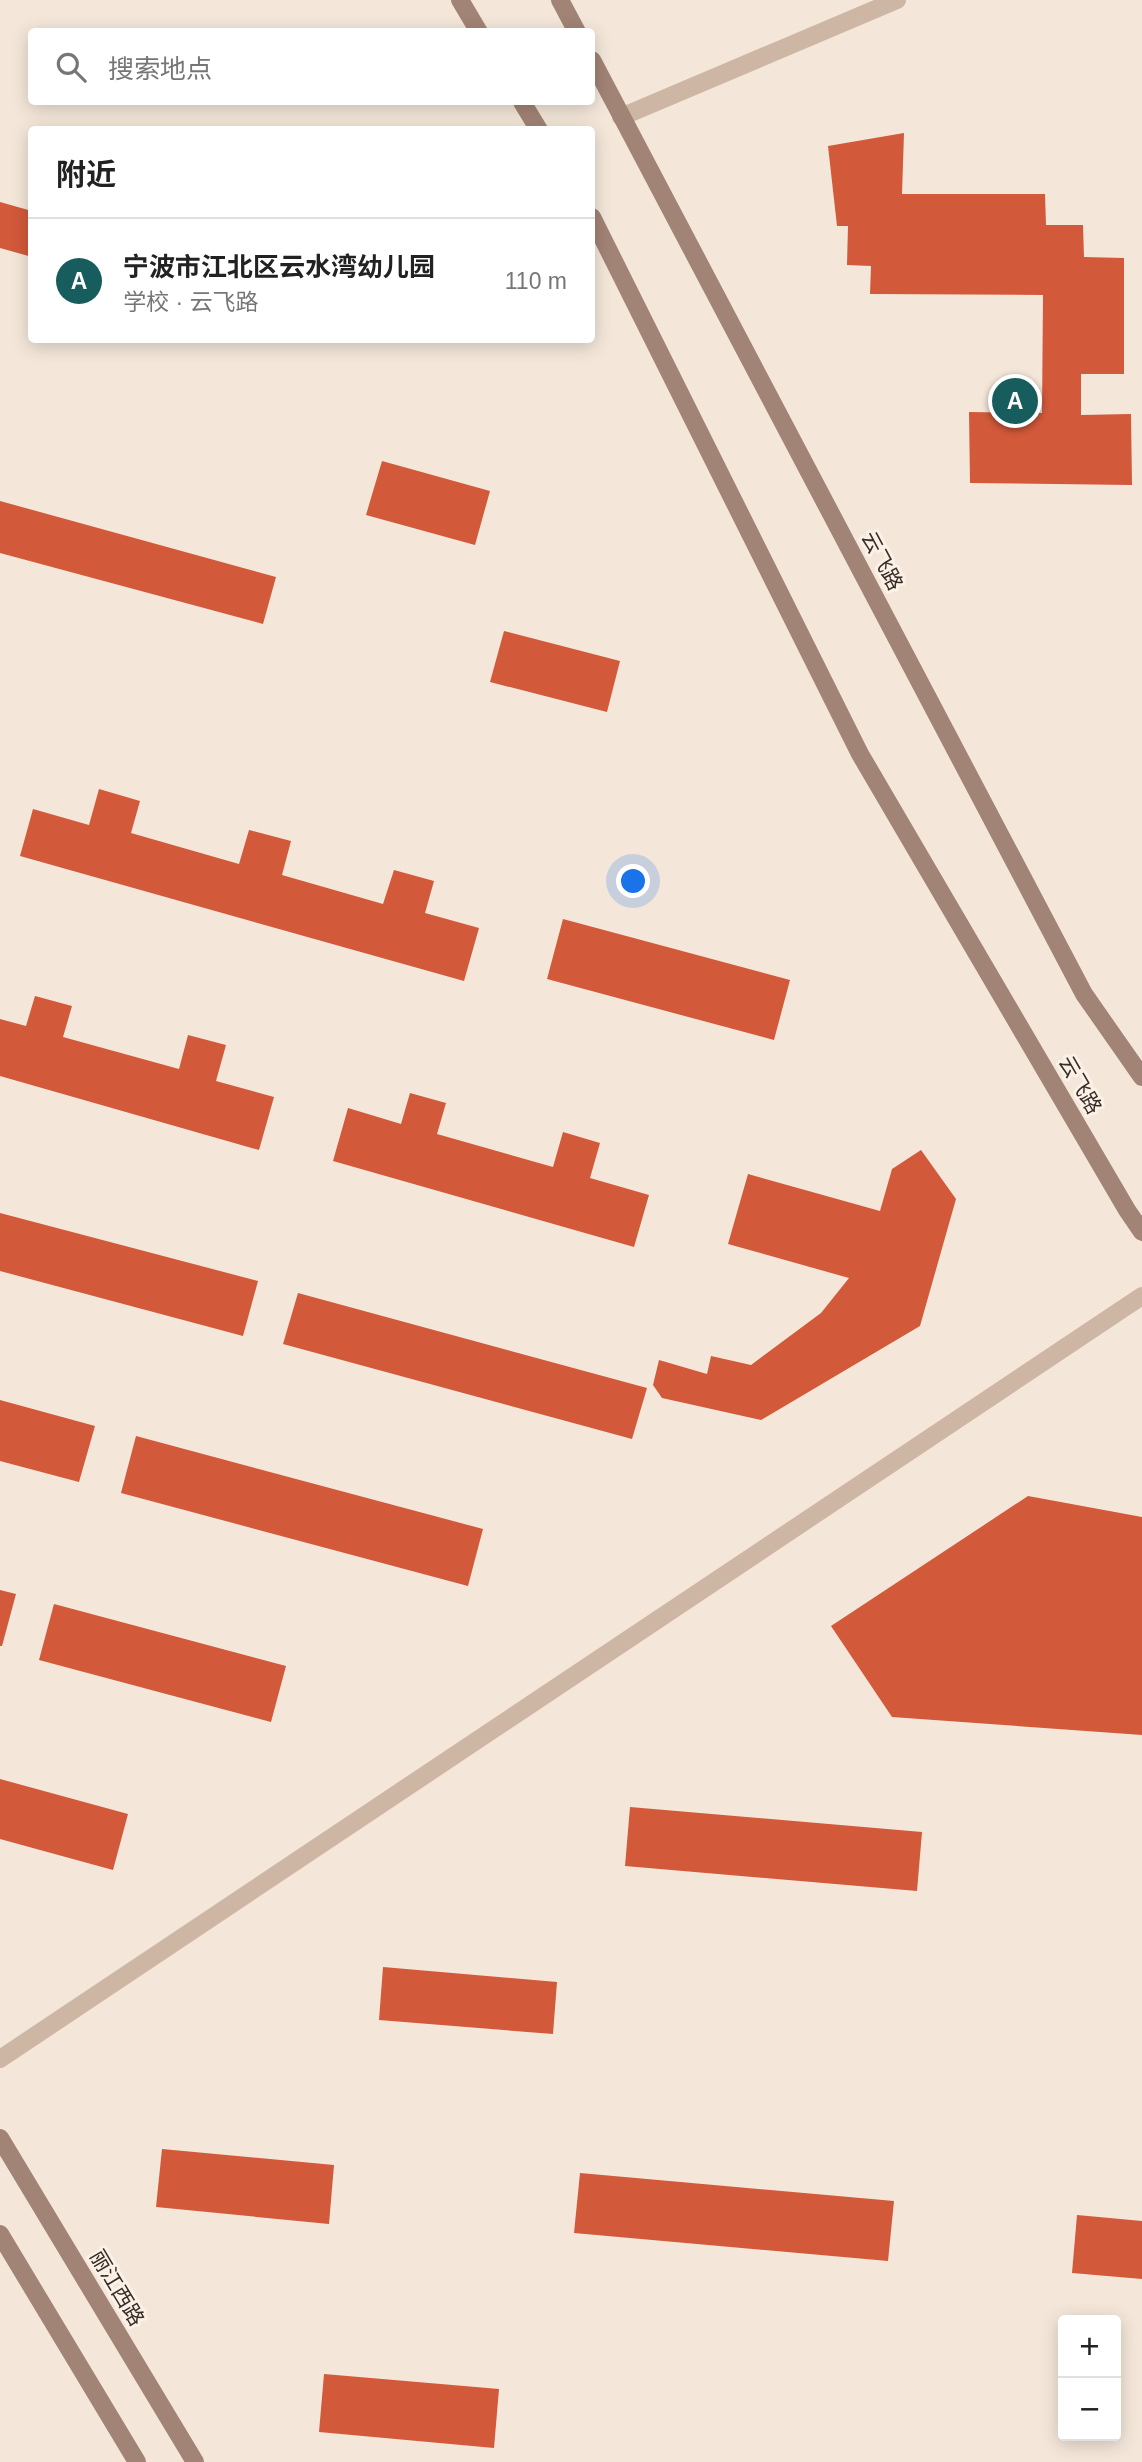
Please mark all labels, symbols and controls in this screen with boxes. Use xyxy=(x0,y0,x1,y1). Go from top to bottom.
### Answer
search box xyxy=(28,28,595,105)
icon: search xyxy=(52,48,90,86)
text: 搜索地点 xyxy=(108,54,212,84)
text: 附近 xyxy=(56,158,116,191)
text: 宁波市江北区云水湾幼儿园 xyxy=(123,252,435,282)
text: A xyxy=(71,268,87,294)
text: 110 m xyxy=(505,268,567,294)
text: 学校 · 云飞路 xyxy=(123,289,258,315)
pin: A xyxy=(992,375,1038,427)
street label: 云飞路 xyxy=(857,528,907,594)
your location xyxy=(616,864,650,898)
street label: 云飞路 xyxy=(1055,1052,1106,1118)
street label: 丽江西路 xyxy=(86,2246,149,2330)
map controls xyxy=(1058,2315,1121,2441)
button: + xyxy=(1058,2315,1121,2378)
button: − xyxy=(1058,2378,1121,2441)

